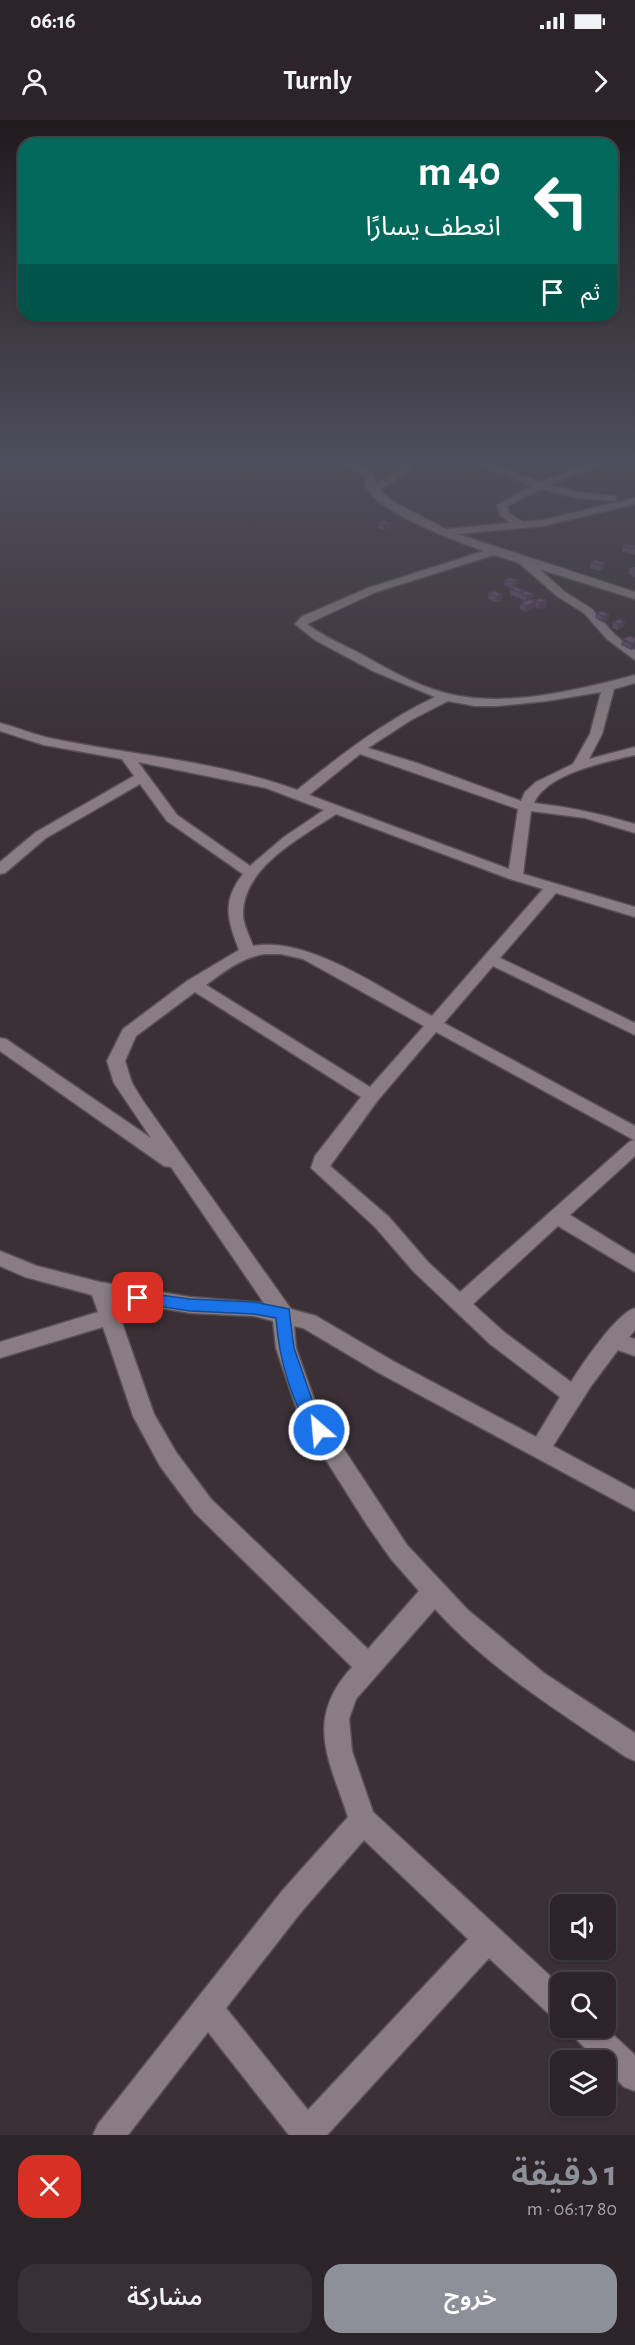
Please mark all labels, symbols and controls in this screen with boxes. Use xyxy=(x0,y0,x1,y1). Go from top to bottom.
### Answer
text: 06:16 xyxy=(30,10,76,32)
icon: person xyxy=(18,65,51,98)
icon: forward xyxy=(584,65,617,98)
text: Turnly xyxy=(283,67,352,94)
text: 40 m xyxy=(418,151,501,193)
icon: left xyxy=(522,162,600,240)
text: انعطف يسارًا xyxy=(365,213,501,240)
icon: arrive xyxy=(536,276,569,309)
text: ثم xyxy=(581,282,600,304)
pin xyxy=(112,1272,163,1323)
icon: arrive xyxy=(121,1281,154,1314)
position arrow xyxy=(287,1398,351,1462)
map controls xyxy=(550,1894,616,2116)
button: sound xyxy=(550,1894,616,1960)
button: search xyxy=(550,1972,616,2038)
button: layers xyxy=(550,2050,616,2116)
button: close xyxy=(18,2155,81,2218)
text: 1 دقيقة xyxy=(511,2156,617,2192)
text: 80 m · 06:17 xyxy=(527,2199,617,2219)
button: مشاركة xyxy=(18,2264,312,2333)
button: خروج xyxy=(324,2264,617,2333)

